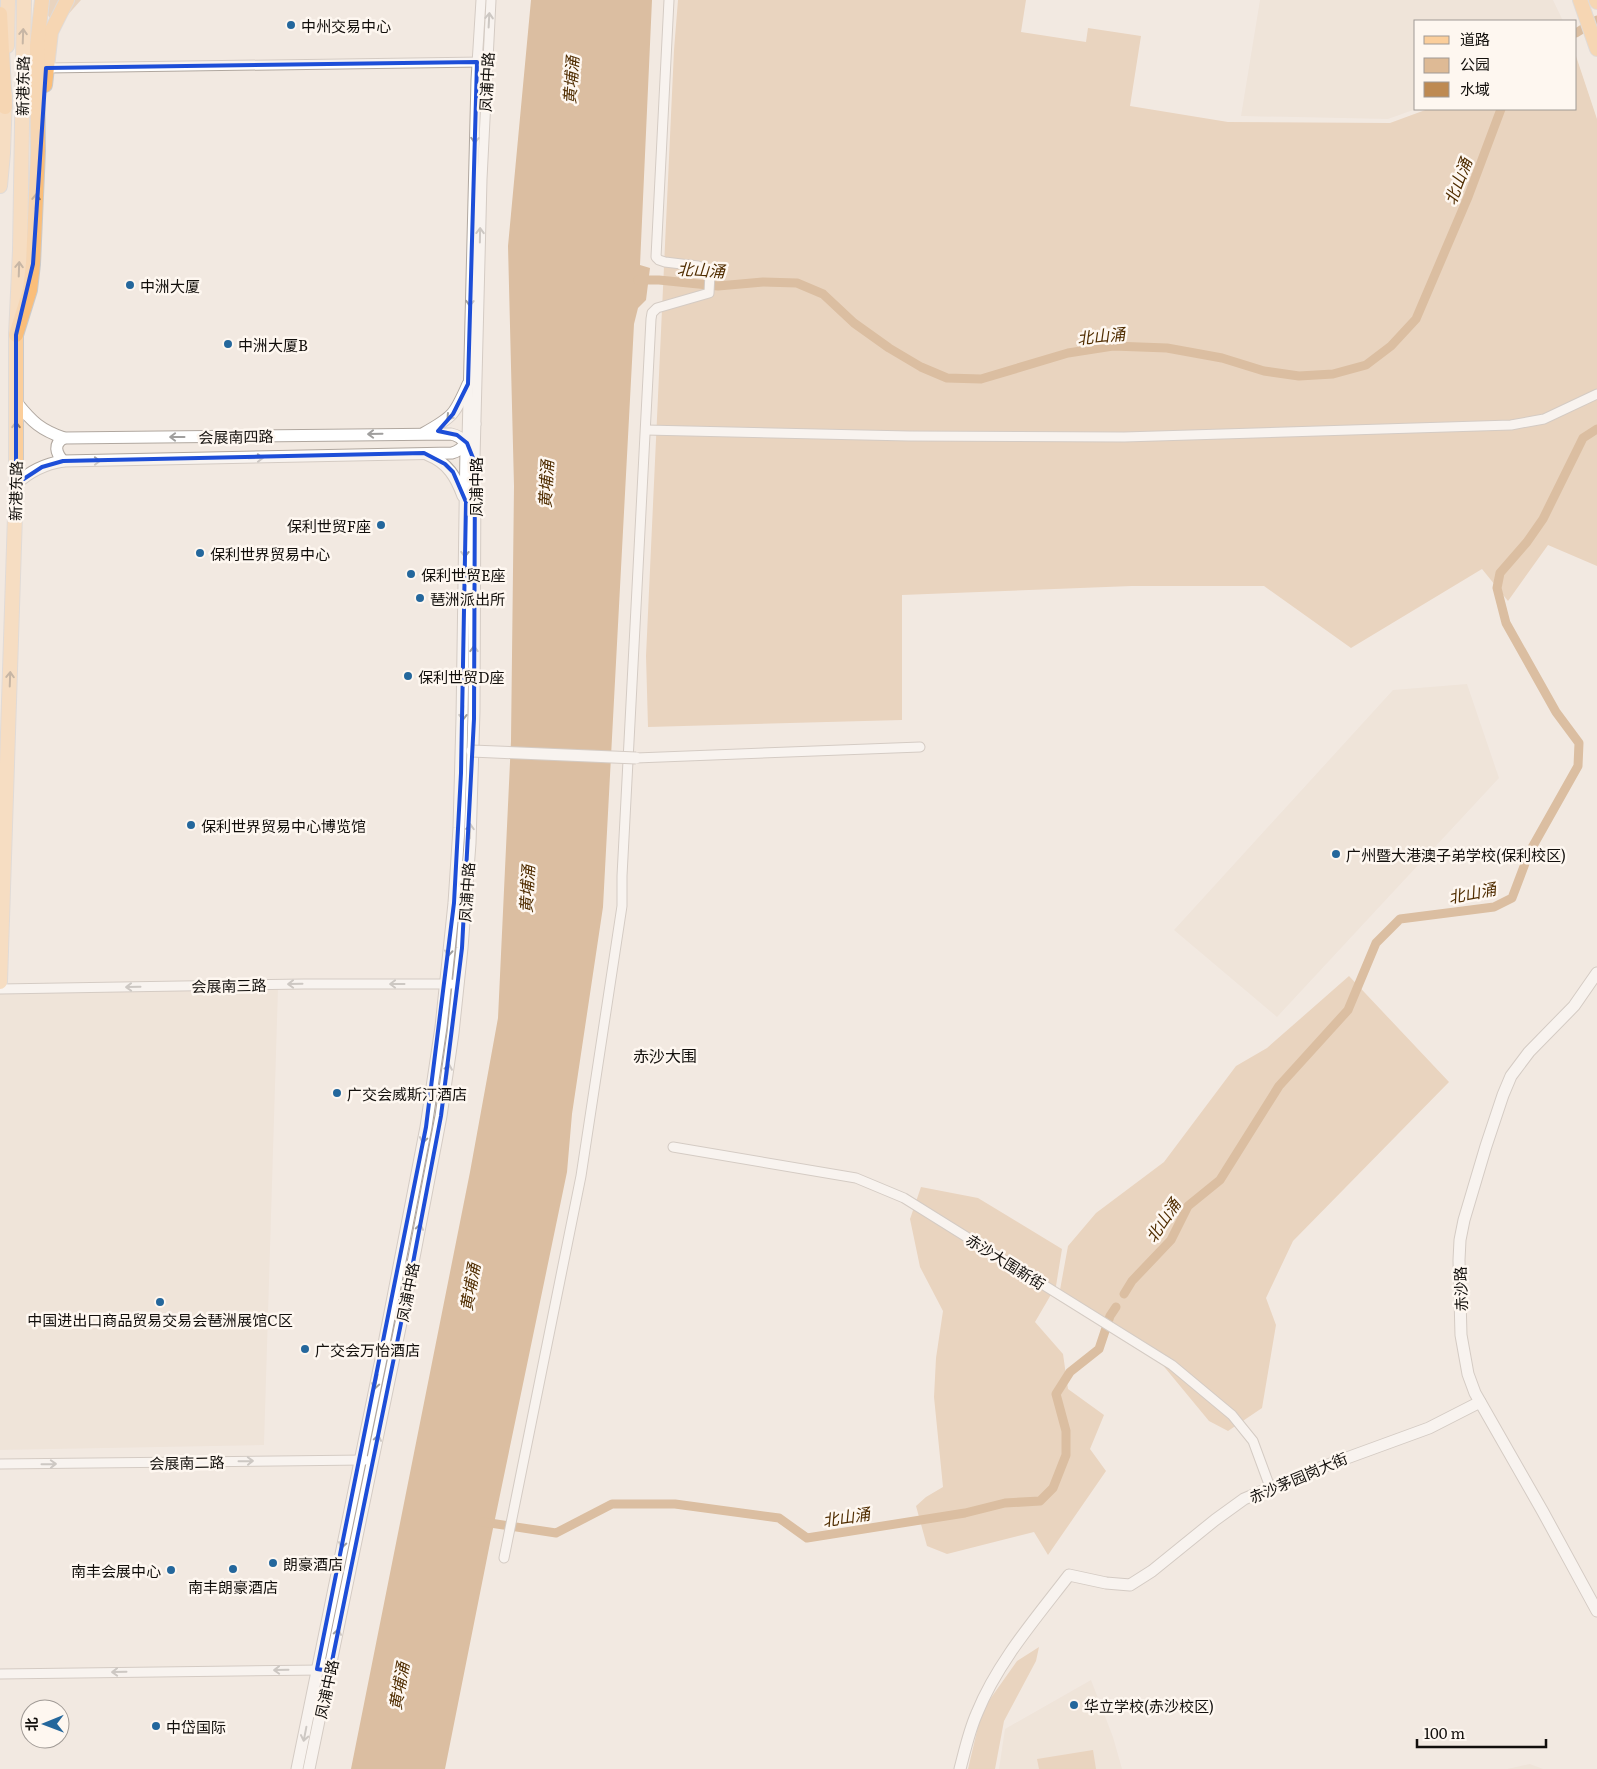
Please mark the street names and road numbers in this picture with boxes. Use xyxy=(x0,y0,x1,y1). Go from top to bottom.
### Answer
street label: 凤浦中路 xyxy=(473,51,499,113)
street label: 新港东路 xyxy=(10,56,34,116)
street label: 会展南四路 xyxy=(198,424,274,448)
street label: 凤浦中路 xyxy=(464,457,487,517)
street label: 新港东路 xyxy=(3,461,27,521)
street label: 凤浦中路 xyxy=(452,861,480,923)
street label: 会展南三路 xyxy=(191,973,267,997)
street label: 赤沙大围新街 xyxy=(962,1227,1050,1295)
street label: 凤浦中路 xyxy=(390,1260,424,1324)
street label: 赤沙路 xyxy=(1448,1266,1472,1312)
street label: 赤沙茅园岗大街 xyxy=(1245,1446,1351,1508)
street label: 会展南二路 xyxy=(149,1450,225,1474)
street label: 凤浦中路 xyxy=(309,1657,343,1721)

